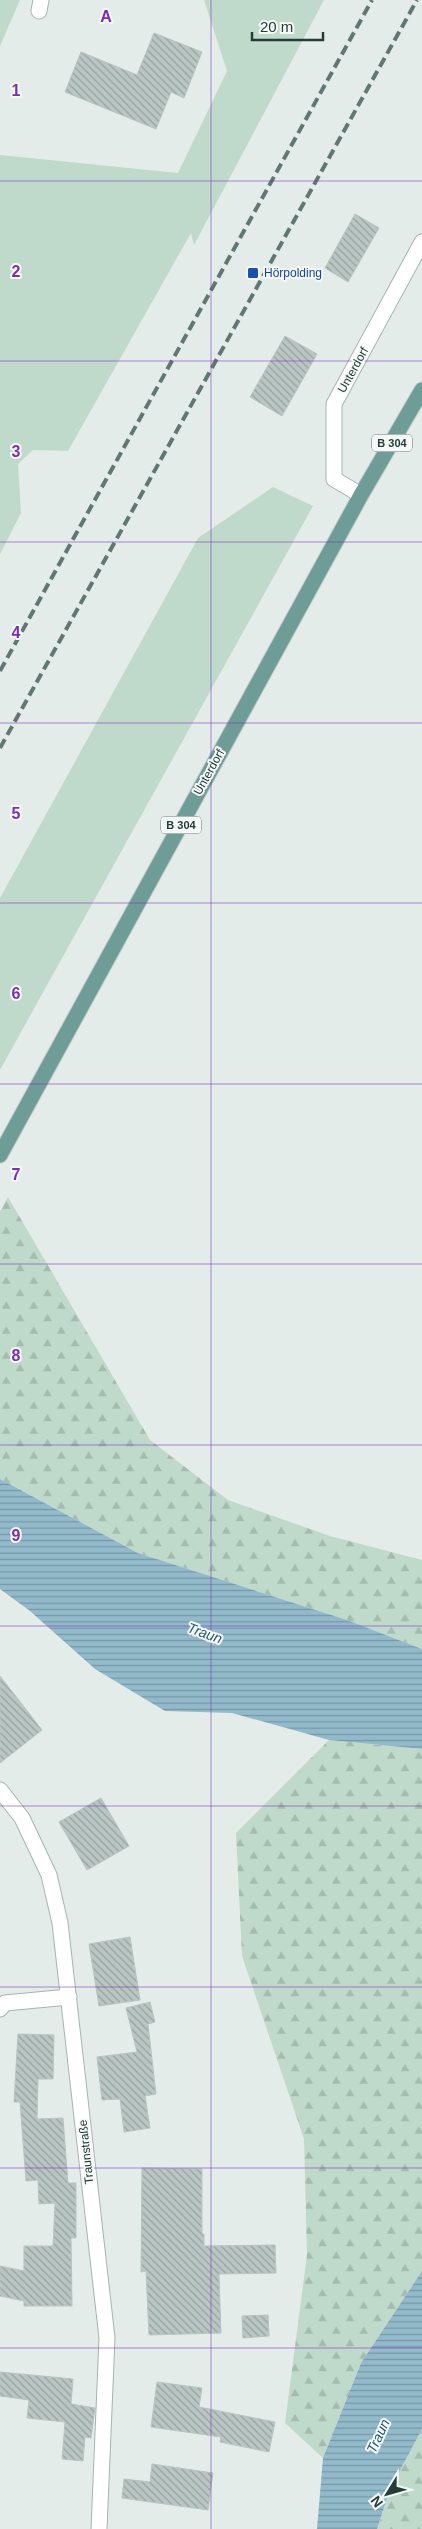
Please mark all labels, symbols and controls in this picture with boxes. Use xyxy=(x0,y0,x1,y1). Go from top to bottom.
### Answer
text: A xyxy=(100,8,112,25)
scale bar xyxy=(252,10,323,42)
text: 20 m xyxy=(260,18,293,35)
text: 1 xyxy=(12,82,21,99)
text: 2 xyxy=(12,263,21,280)
marker: Hörpolding xyxy=(246,266,260,280)
place label: Hörpolding xyxy=(264,266,322,280)
street label: Unterdorf xyxy=(335,344,372,395)
road number: B 304 xyxy=(372,434,412,452)
text: 3 xyxy=(12,443,21,460)
text: 4 xyxy=(12,624,21,641)
street label: Unterdorf xyxy=(191,746,228,797)
text: 5 xyxy=(12,805,21,822)
road number: B 304 xyxy=(161,816,201,834)
text: 6 xyxy=(12,985,21,1002)
text: 7 xyxy=(12,1166,21,1183)
text: 8 xyxy=(12,1347,21,1364)
text: 9 xyxy=(12,1527,21,1544)
water label: Traun xyxy=(186,1619,225,1647)
street label: Traunstraße xyxy=(76,2119,96,2185)
water label: Traun xyxy=(363,2416,393,2455)
north arrow xyxy=(362,2469,412,2519)
text: N xyxy=(367,2493,386,2511)

